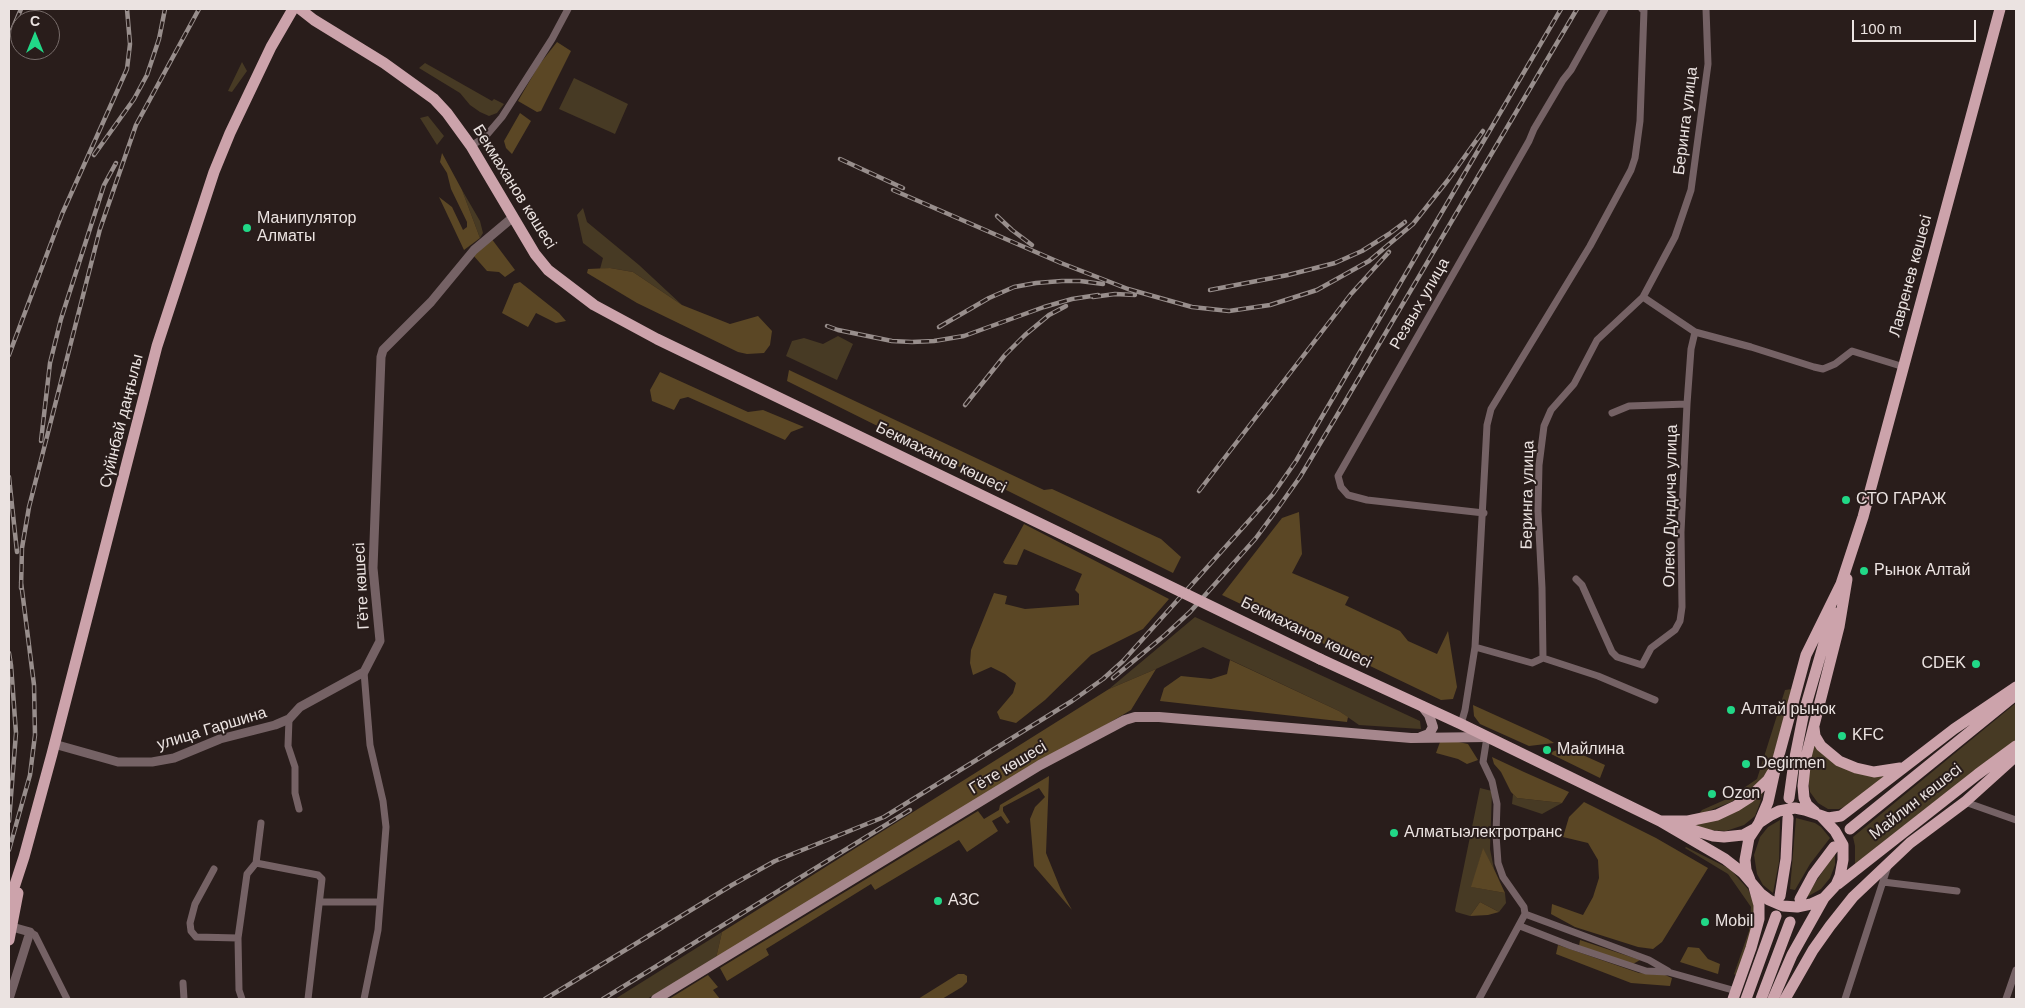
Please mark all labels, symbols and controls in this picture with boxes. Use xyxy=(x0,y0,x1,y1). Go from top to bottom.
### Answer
north arrow xyxy=(10,10,60,60)
scale bar xyxy=(1855,10,1979,42)
text: С xyxy=(30,13,40,29)
text: 100 m xyxy=(1860,20,1902,37)
street label: Беринга улица xyxy=(1670,66,1702,176)
street label: Бекмаханов көшесі xyxy=(468,121,560,253)
place label: Манипулятор Алматы xyxy=(257,209,356,247)
street label: Лавренев көшесі xyxy=(1885,213,1937,339)
marker: Манипулятор Алматы xyxy=(241,222,253,234)
street label: Резвых улица xyxy=(1386,255,1454,353)
street label: Сүйінбай даңғылы xyxy=(96,352,148,490)
street label: Бекмаханов көшесі xyxy=(873,418,1009,498)
street label: Олеко Дундича улица xyxy=(1660,424,1682,588)
street label: Беринга улица xyxy=(1517,440,1539,550)
place label: СТО ГАРАЖ xyxy=(1856,490,1946,510)
marker: СТО ГАРАЖ xyxy=(1840,494,1852,506)
street label: Гёте көшесі xyxy=(350,542,374,630)
place label: Рынoк Алтай xyxy=(1874,561,1970,581)
marker: Рынoк Алтай xyxy=(1858,565,1870,577)
street label: Бекмаханов көшесі xyxy=(1238,593,1374,673)
place label: CDEK xyxy=(1922,654,1966,674)
marker: CDEK xyxy=(1970,658,1982,670)
place label: Алтай рынок xyxy=(1741,700,1836,720)
street label: улица Гаршина xyxy=(155,703,269,755)
marker: Алтай рынок xyxy=(1725,704,1737,716)
place label: KFC xyxy=(1852,726,1884,746)
marker: KFC xyxy=(1836,730,1848,742)
street label: Гёте көшесі xyxy=(966,737,1050,799)
place label: Майлина xyxy=(1557,740,1624,760)
marker: Майлина xyxy=(1541,744,1553,756)
place label: Degirmen xyxy=(1756,754,1825,774)
marker: Degirmen xyxy=(1740,758,1752,770)
street label: Майлин көшесі xyxy=(1866,760,1966,844)
place label: Ozon xyxy=(1722,784,1760,804)
marker: Ozon xyxy=(1706,788,1718,800)
place label: Алматыэлектротранс xyxy=(1404,823,1562,843)
marker: Алматыэлектротранс xyxy=(1388,827,1400,839)
place label: АЗС xyxy=(948,891,980,911)
marker: АЗС xyxy=(932,895,944,907)
place label: Mobil xyxy=(1715,912,1753,932)
marker: Mobil xyxy=(1699,916,1711,928)

